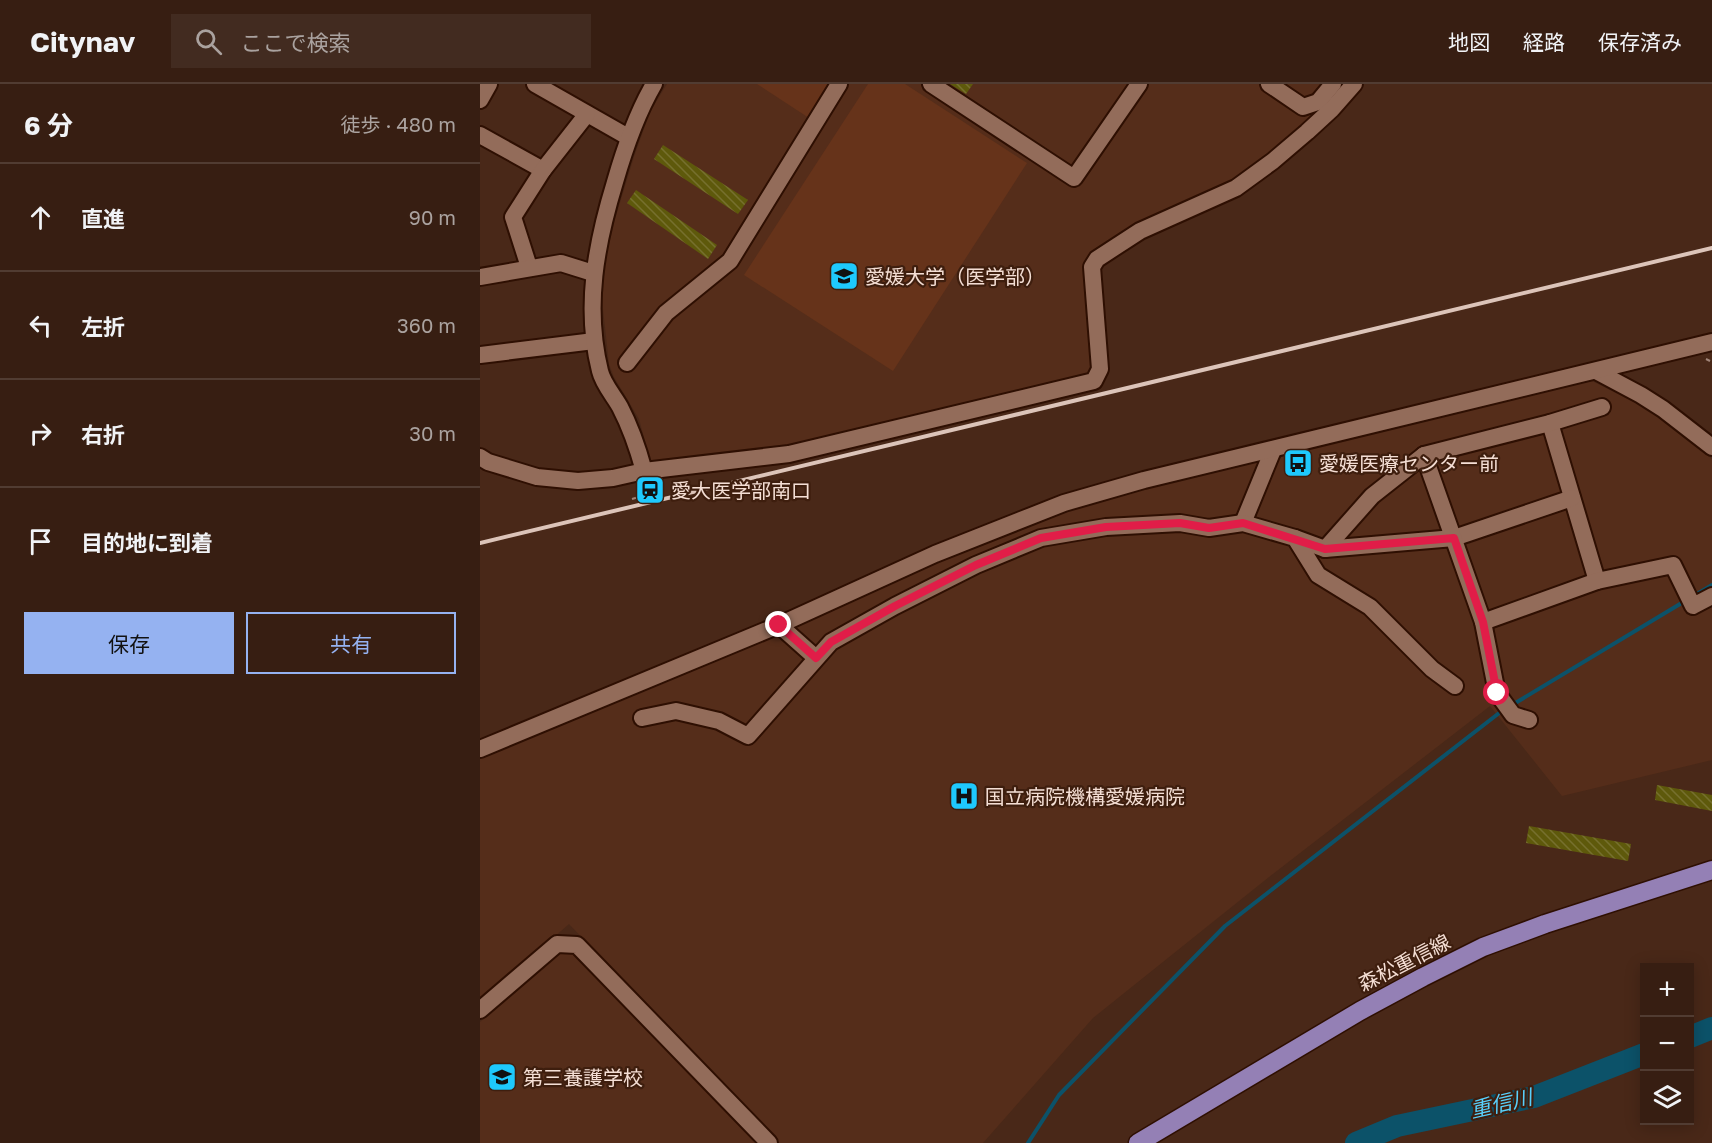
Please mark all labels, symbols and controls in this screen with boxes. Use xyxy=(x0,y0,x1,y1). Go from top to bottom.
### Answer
search box xyxy=(171,14,591,68)
text: Citynav xyxy=(30,25,135,58)
icon: search xyxy=(192,25,225,58)
text: ここで検索 xyxy=(240,29,350,56)
text: 地図 xyxy=(1448,29,1490,55)
text: 経路 xyxy=(1523,29,1565,55)
text: 保存済み xyxy=(1598,29,1682,55)
text: 6 分 xyxy=(24,110,73,141)
text: 徒歩 · 480 m xyxy=(341,112,456,136)
icon: ahead xyxy=(24,201,57,234)
text: 直進 xyxy=(81,205,125,232)
text: 90 m xyxy=(409,205,456,229)
school or university icon: 愛媛大学（医学部） xyxy=(828,260,860,292)
place label: 愛媛大学（医学部） xyxy=(865,264,1045,288)
icon: left xyxy=(24,309,57,342)
text: 左折 xyxy=(81,313,125,340)
text: 360 m xyxy=(397,313,456,337)
icon: right xyxy=(24,417,57,450)
text: 右折 xyxy=(81,421,125,448)
text: 30 m xyxy=(409,421,456,445)
bus stop icon: 愛媛医療センター前 xyxy=(1282,447,1314,479)
place label: 愛媛医療センター前 xyxy=(1319,451,1499,475)
station icon: 愛大医学部南口 xyxy=(634,474,666,506)
place label: 愛大医学部南口 xyxy=(671,478,811,502)
icon: arrive xyxy=(24,525,57,558)
text: 目的地に到着 xyxy=(81,529,213,556)
route end xyxy=(765,611,791,637)
button: 保存 xyxy=(24,612,234,674)
button: 共有 xyxy=(246,612,456,674)
route start xyxy=(1483,679,1509,705)
hospital icon: 国立病院機構愛媛病院 xyxy=(948,780,980,812)
place label: 国立病院機構愛媛病院 xyxy=(985,784,1185,808)
street label: 森松重信線 xyxy=(1354,929,1454,995)
map controls xyxy=(1640,963,1694,1125)
button: + xyxy=(1640,963,1694,1017)
button: − xyxy=(1640,1017,1694,1071)
school or university icon: 第三養護学校 xyxy=(486,1061,518,1093)
place label: 第三養護学校 xyxy=(523,1065,643,1089)
button: layers xyxy=(1640,1071,1694,1125)
water label: 重信川 xyxy=(1467,1083,1537,1123)

